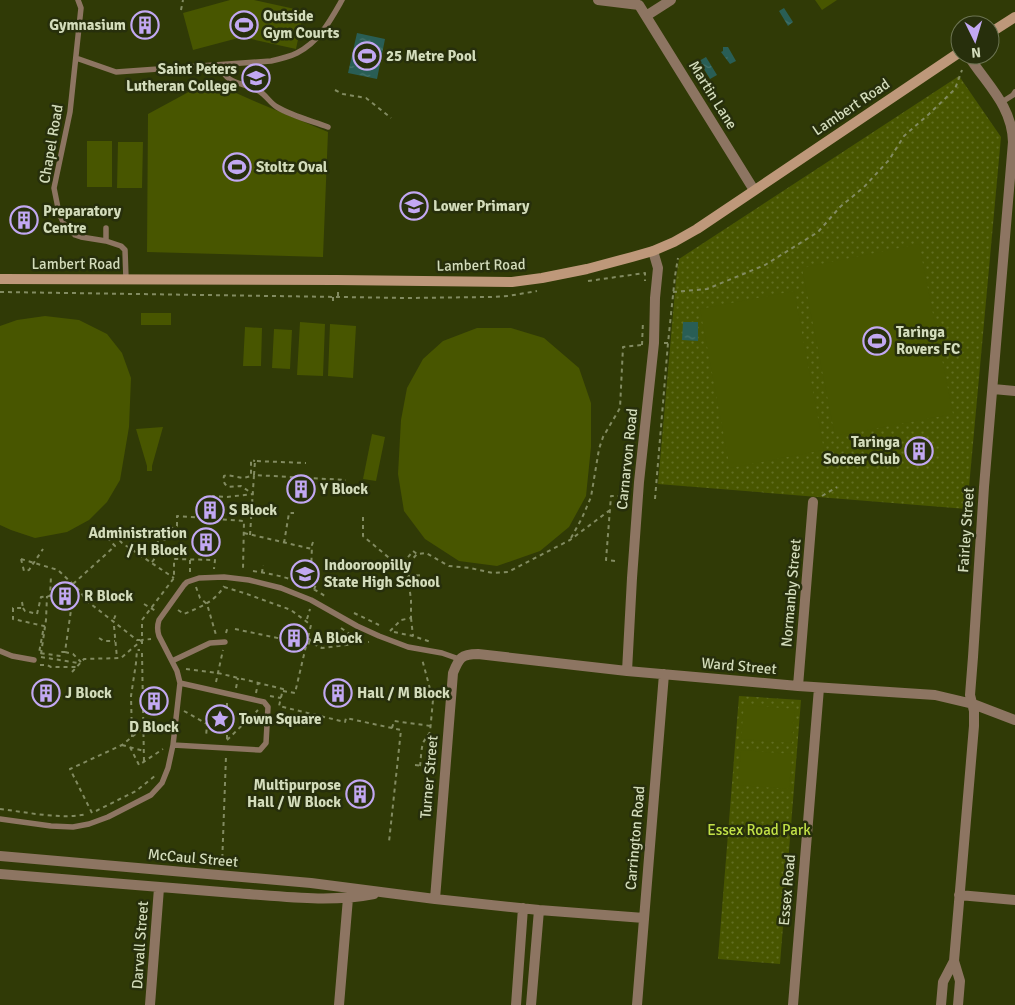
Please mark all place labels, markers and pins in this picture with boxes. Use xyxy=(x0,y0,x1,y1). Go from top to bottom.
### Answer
place label: Outside Gym Courts xyxy=(263,7,340,42)
building icon: Gymnasium xyxy=(130,10,160,40)
sports icon: Outside Gym Courts xyxy=(229,10,259,40)
place label: Gymnasium xyxy=(49,16,126,34)
sports icon: 25 Metre Pool xyxy=(352,41,382,71)
place label: 25 Metre Pool xyxy=(386,47,477,65)
place label: Saint Peters Lutheran College xyxy=(126,60,237,95)
school or university icon: Saint Peters Lutheran College xyxy=(241,63,271,93)
sports icon: Stoltz Oval xyxy=(222,152,252,182)
place label: Stoltz Oval xyxy=(256,158,328,176)
school or university icon: Lower Primary xyxy=(399,191,429,221)
place label: Lower Primary xyxy=(433,197,530,215)
place label: Preparatory Centre xyxy=(43,202,122,237)
building icon: Preparatory Centre xyxy=(9,205,39,235)
place label: Taringa Rovers FC xyxy=(896,323,960,358)
sports icon: Taringa Rovers FC xyxy=(862,326,892,356)
place label: Taringa Soccer Club xyxy=(823,433,900,468)
building icon: Taringa Soccer Club xyxy=(904,436,934,466)
building icon: Y Block xyxy=(286,474,316,504)
place label: Y Block xyxy=(319,480,368,498)
building icon: S Block xyxy=(195,495,225,525)
place label: S Block xyxy=(229,501,277,519)
place label: Administration / H Block xyxy=(88,524,187,559)
building icon: Administration / H Block xyxy=(191,527,221,557)
place label: Indooroopilly State High School xyxy=(324,556,440,591)
school or university icon: Indooroopilly State High School xyxy=(290,559,320,589)
building icon: R Block xyxy=(50,581,80,611)
place label: R Block xyxy=(84,587,133,605)
building icon: A Block xyxy=(279,623,309,653)
place label: A Block xyxy=(313,629,363,647)
building icon: J Block xyxy=(31,678,61,708)
building icon: Hall / M Block xyxy=(323,678,353,708)
place label: J Block xyxy=(65,684,112,702)
place label: Hall / M Block xyxy=(357,684,450,702)
building icon: D Block xyxy=(139,686,169,716)
place icon: Town Square xyxy=(205,704,235,734)
place label: Town Square xyxy=(239,710,322,728)
place label: D Block xyxy=(129,718,179,736)
place label: Multipurpose Hall / W Block xyxy=(247,776,341,811)
building icon: Multipurpose Hall / W Block xyxy=(345,779,375,809)

